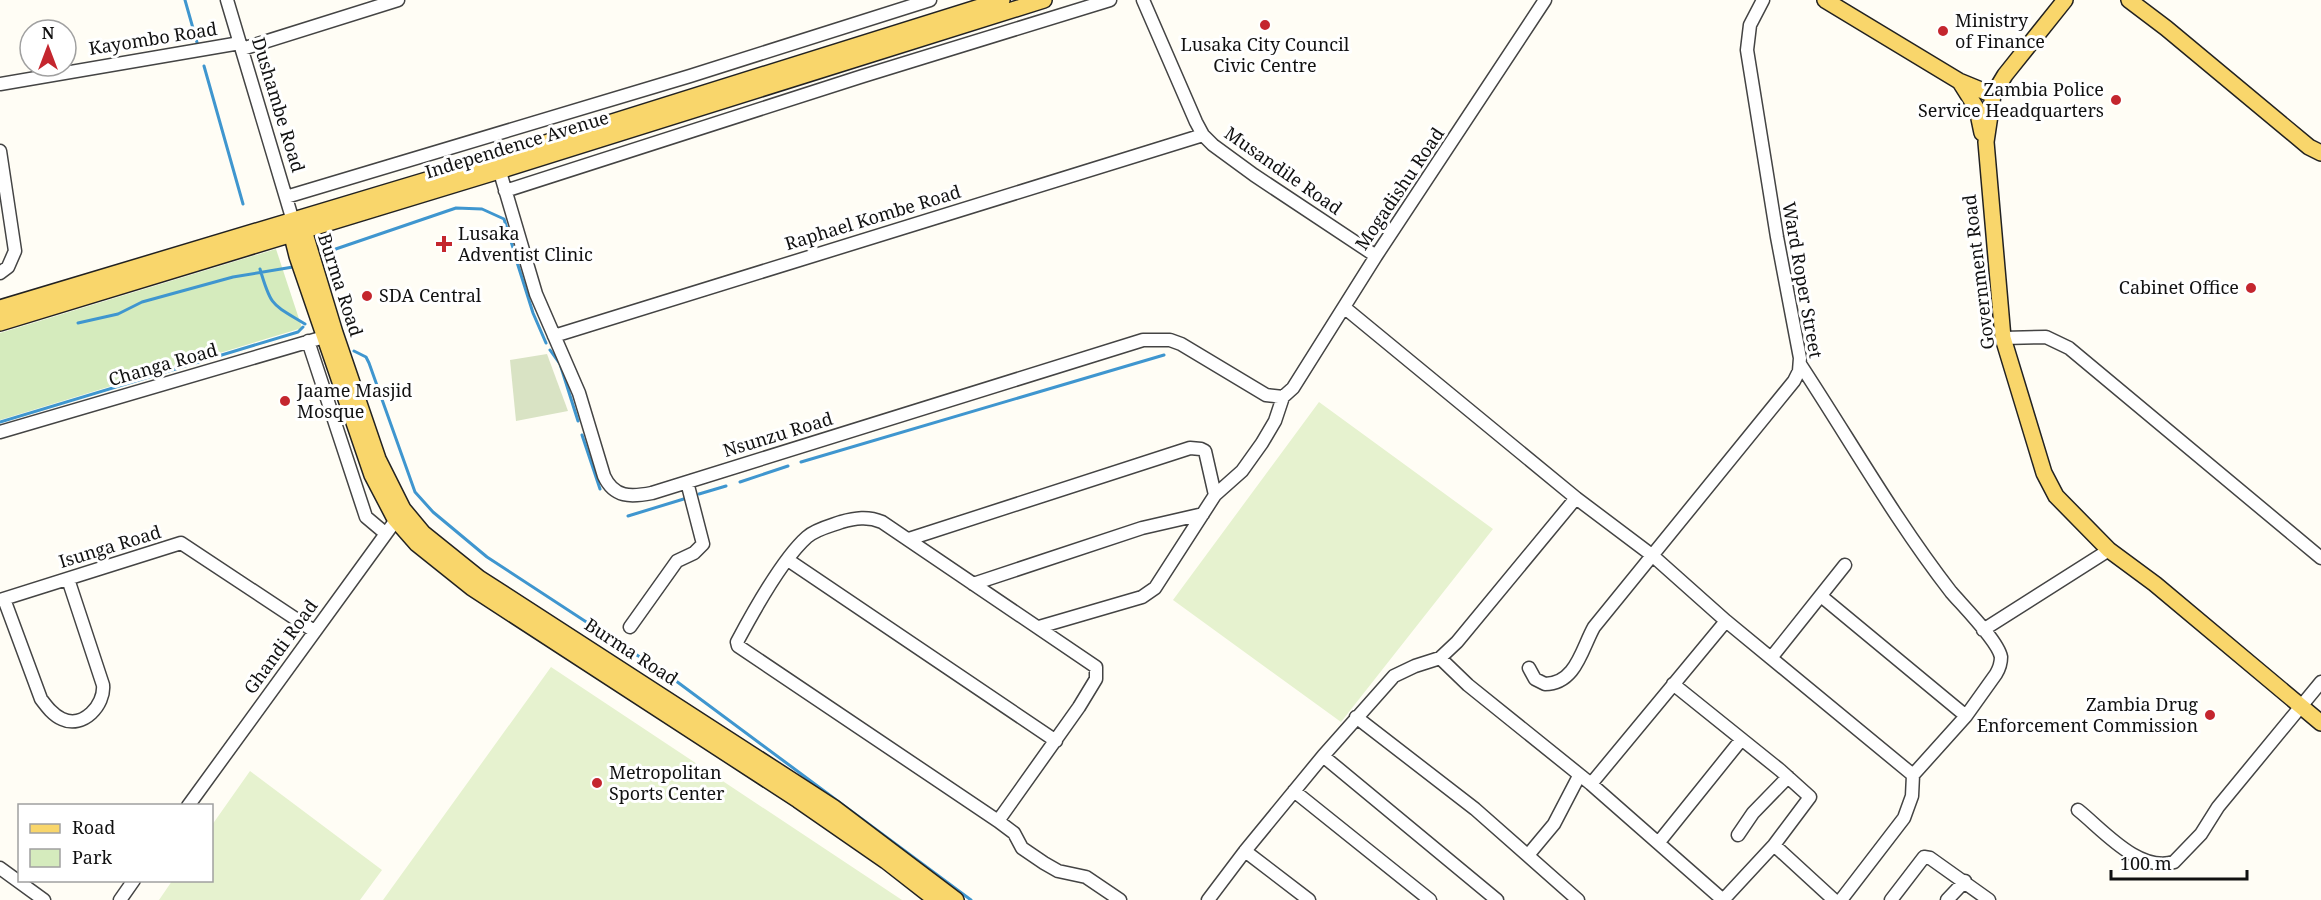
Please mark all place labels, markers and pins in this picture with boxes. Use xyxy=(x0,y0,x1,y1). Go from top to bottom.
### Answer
place label: Ministry of Finance xyxy=(1955,8,2045,53)
marker: Lusaka City Council Civic Centre xyxy=(1258,18,1272,32)
marker: Ministry of Finance xyxy=(1936,24,1950,38)
place label: Lusaka City Council Civic Centre xyxy=(1181,32,1350,77)
place label: Zambia Police Service Headquarters xyxy=(1918,77,2104,122)
marker: Zambia Police Service Headquarters xyxy=(2109,93,2123,107)
place label: Lusaka Adventist Clinic xyxy=(458,221,593,266)
marker: Lusaka Adventist Clinic xyxy=(435,235,453,253)
place label: Cabinet Office xyxy=(2119,275,2239,299)
marker: Cabinet Office xyxy=(2244,281,2258,295)
place label: SDA Central xyxy=(379,283,482,307)
marker: SDA Central xyxy=(360,289,374,303)
place label: Jaame Masjid Mosque xyxy=(296,378,412,423)
marker: Jaame Masjid Mosque xyxy=(278,394,292,408)
place label: Zambia Drug Enforcement Commission xyxy=(1977,692,2198,737)
marker: Zambia Drug Enforcement Commission xyxy=(2203,708,2217,722)
place label: Metropolitan Sports Center xyxy=(609,760,725,805)
marker: Metropolitan Sports Center xyxy=(590,776,604,790)

